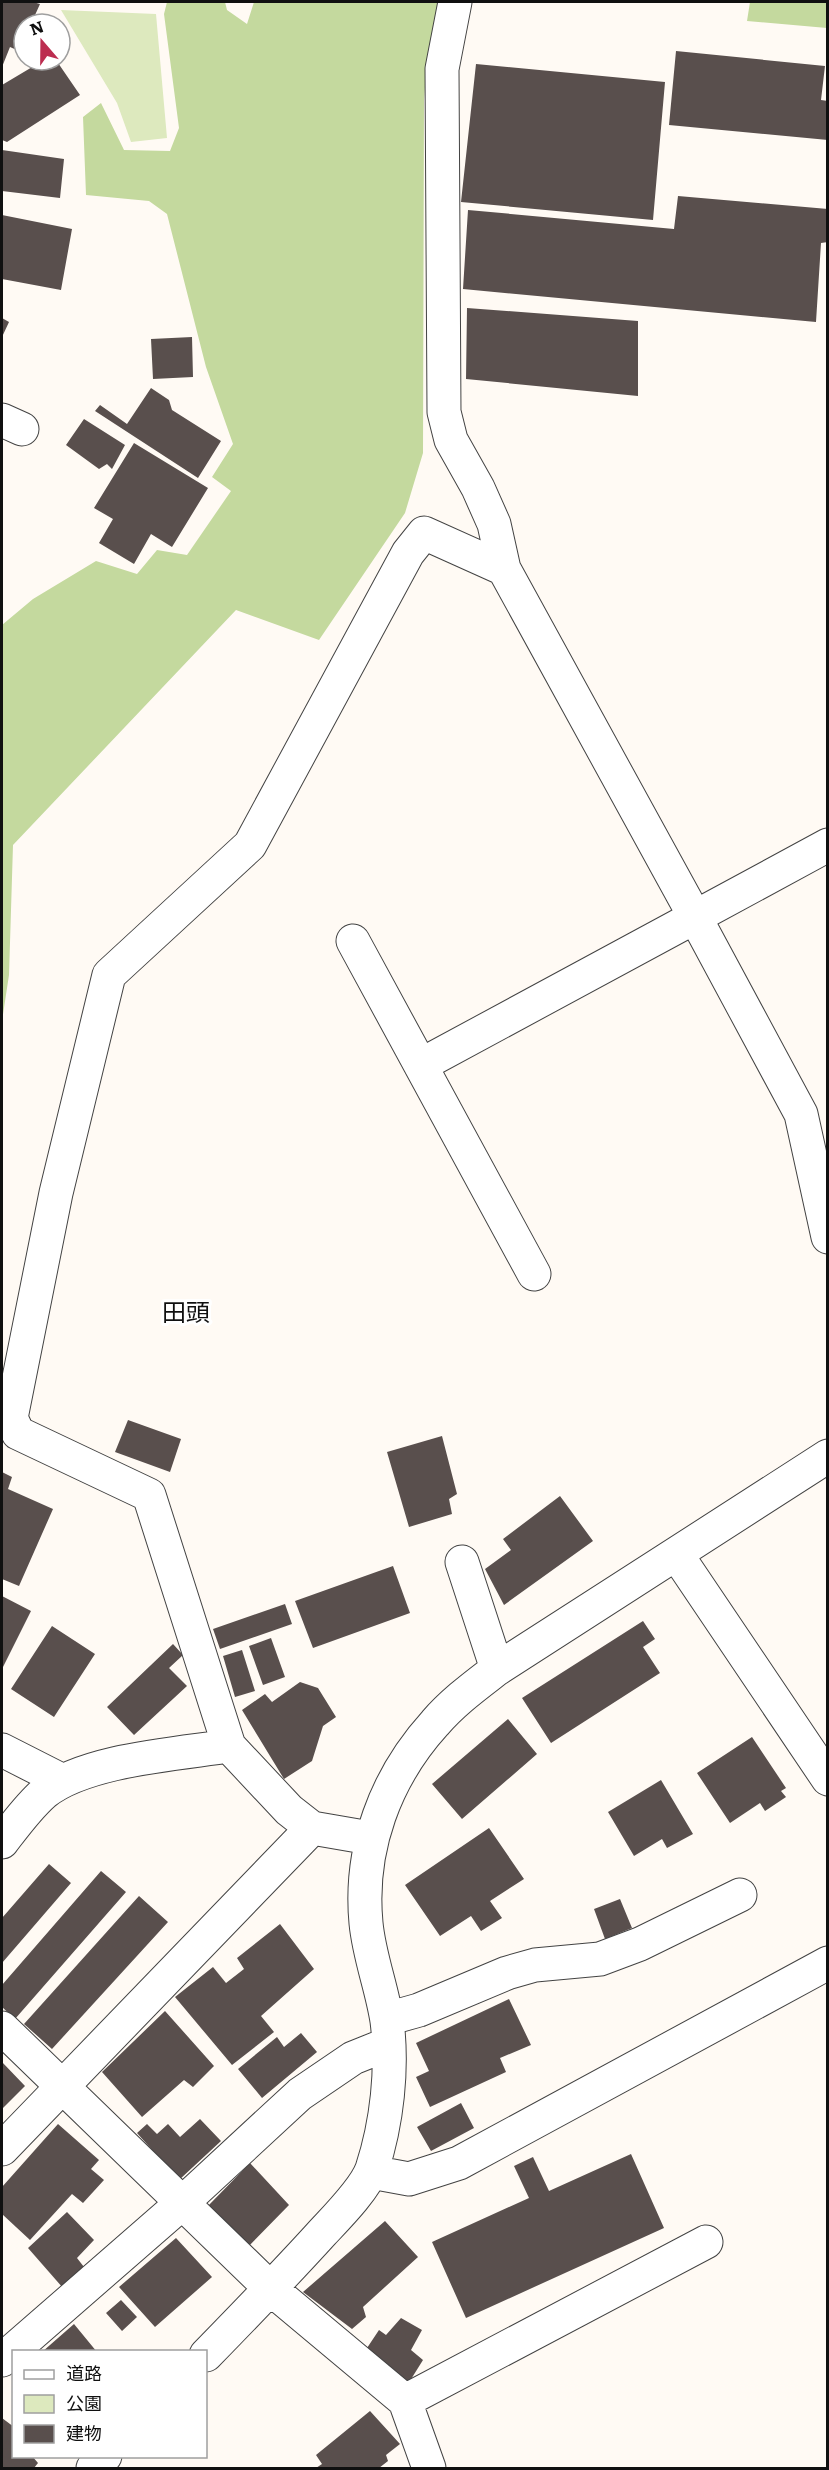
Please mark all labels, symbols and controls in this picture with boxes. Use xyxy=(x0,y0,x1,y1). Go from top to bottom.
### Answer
north arrow xyxy=(12,12,72,72)
text: N xyxy=(26,13,47,41)
district label: 田頭 xyxy=(162,1293,210,1328)
legend xyxy=(12,2350,207,2458)
text: 道路 xyxy=(66,2359,102,2386)
text: 公園 xyxy=(66,2389,102,2416)
text: 建物 xyxy=(66,2419,102,2446)

